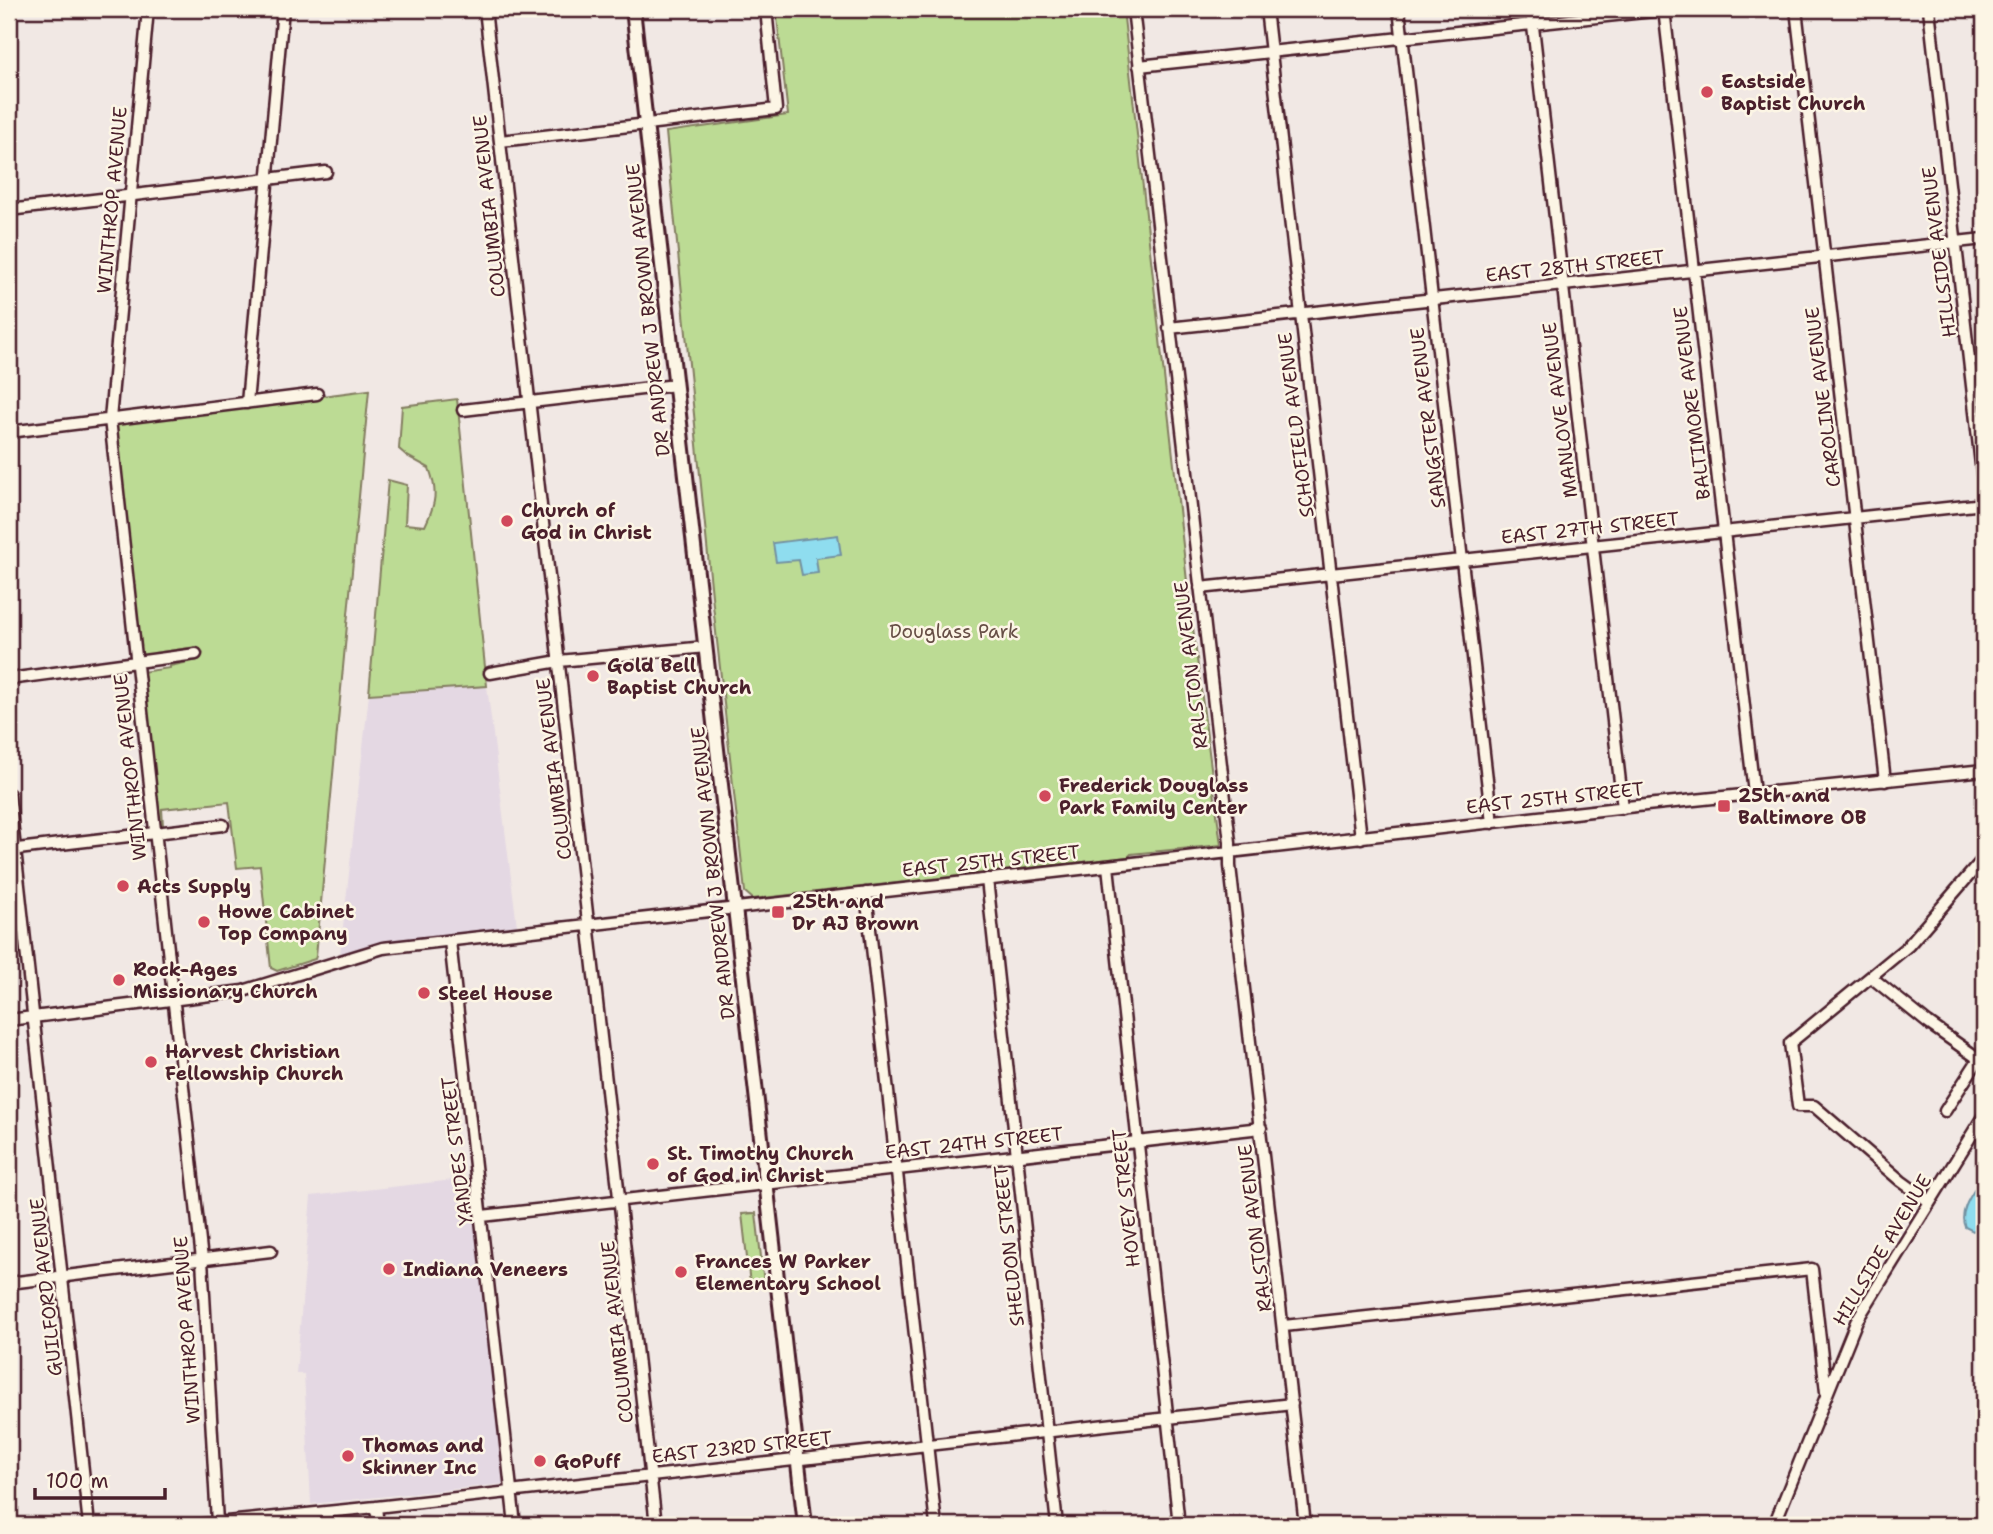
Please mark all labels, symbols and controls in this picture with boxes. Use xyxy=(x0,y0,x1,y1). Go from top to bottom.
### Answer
place label: Eastside Baptist Church xyxy=(1721,69,1866,116)
marker: Eastside Baptist Church xyxy=(1699,84,1715,100)
street label: WINTHROP AVENUE xyxy=(91,105,133,295)
street label: COLUMBIA AVENUE xyxy=(467,114,511,298)
street label: DR ANDREW J BROWN AVENUE xyxy=(620,162,676,458)
street label: HILLSIDE AVENUE xyxy=(1916,165,1962,339)
street label: EAST 28TH STREET xyxy=(1484,244,1666,288)
street label: BALTIMORE AVENUE xyxy=(1668,305,1716,501)
street label: CAROLINE AVENUE xyxy=(1800,305,1846,489)
street label: MANLOVE AVENUE xyxy=(1537,321,1583,499)
street label: SANGSTER AVENUE xyxy=(1404,326,1452,510)
street label: SCHOFIELD AVENUE xyxy=(1272,331,1320,519)
place label: Church of God in Christ xyxy=(521,498,652,545)
street label: EAST 27TH STREET xyxy=(1500,506,1681,550)
marker: Church of God in Christ xyxy=(499,513,515,529)
street label: RALSTON AVENUE xyxy=(1168,580,1214,750)
park label: Douglass Park xyxy=(889,619,1019,644)
place label: Gold Bell Baptist Church xyxy=(607,653,752,700)
marker: Gold Bell Baptist Church xyxy=(585,668,601,684)
street label: WINTHROP AVENUE xyxy=(108,672,152,862)
street label: COLUMBIA AVENUE xyxy=(530,676,578,861)
street label: DR ANDREW J BROWN AVENUE xyxy=(685,725,741,1021)
place label: Frederick Douglass Park Family Center xyxy=(1059,773,1248,820)
street label: EAST 25TH STREET xyxy=(1465,776,1645,820)
place label: 25th and Baltimore OB xyxy=(1738,783,1867,830)
marker: Frederick Douglass Park Family Center xyxy=(1037,788,1053,804)
marker: 25th and Baltimore OB xyxy=(1716,798,1732,814)
street label: EAST 25TH STREET xyxy=(901,839,1081,883)
place label: Acts Supply xyxy=(137,874,251,899)
marker: Acts Supply xyxy=(115,878,131,894)
place label: 25th and Dr AJ Brown xyxy=(792,889,919,936)
place label: Howe Cabinet Top Company xyxy=(218,899,354,946)
marker: 25th and Dr AJ Brown xyxy=(770,904,786,920)
marker: Howe Cabinet Top Company xyxy=(196,914,212,930)
place label: Rock-Ages Missionary Church xyxy=(133,957,318,1004)
marker: Rock-Ages Missionary Church xyxy=(111,972,127,988)
place label: Steel House xyxy=(438,981,553,1006)
marker: Steel House xyxy=(416,985,432,1001)
place label: Harvest Christian Fellowship Church xyxy=(165,1039,344,1086)
marker: Harvest Christian Fellowship Church xyxy=(143,1054,159,1070)
street label: YANDES STREET xyxy=(435,1075,479,1227)
street label: EAST 24TH STREET xyxy=(884,1121,1065,1165)
street label: HOVEY STREET xyxy=(1106,1127,1146,1269)
place label: St. Timothy Church of God in Christ xyxy=(667,1141,854,1188)
street label: RALSTON AVENUE xyxy=(1232,1143,1278,1313)
marker: St. Timothy Church of God in Christ xyxy=(645,1156,661,1172)
street label: SHELDON STREET xyxy=(988,1164,1030,1328)
street label: HILLSIDE AVENUE xyxy=(1827,1170,1937,1330)
street label: GUILFORD AVENUE xyxy=(24,1196,68,1377)
street label: WINTHROP AVENUE xyxy=(168,1235,206,1425)
street label: COLUMBIA AVENUE xyxy=(595,1240,639,1424)
place label: Frances W Parker Elementary School xyxy=(695,1249,881,1296)
place label: Indiana Veneers xyxy=(403,1257,568,1282)
marker: Indiana Veneers xyxy=(381,1261,397,1277)
marker: Frances W Parker Elementary School xyxy=(673,1264,689,1280)
street label: EAST 23RD STREET xyxy=(651,1425,834,1469)
place label: Thomas and Skinner Inc xyxy=(362,1433,484,1480)
marker: Thomas and Skinner Inc xyxy=(340,1448,356,1464)
place label: GoPuff xyxy=(554,1449,621,1474)
marker: GoPuff xyxy=(532,1453,548,1469)
scale bar xyxy=(35,1457,164,1501)
text: 100 m xyxy=(46,1467,109,1495)

